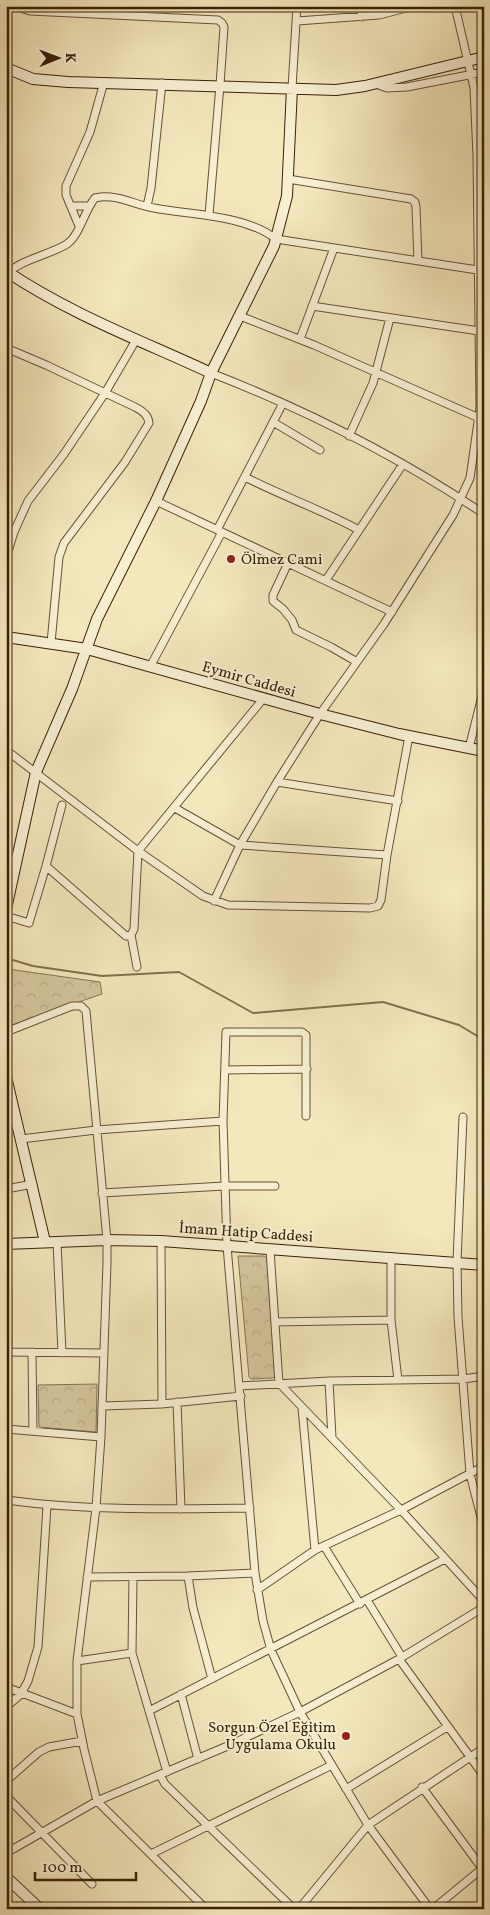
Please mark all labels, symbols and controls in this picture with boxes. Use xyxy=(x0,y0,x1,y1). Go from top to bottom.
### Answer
north arrow xyxy=(32,32,82,82)
text: K xyxy=(60,53,79,63)
place label: Ölmez Cami xyxy=(241,550,322,571)
marker: Ölmez Cami xyxy=(225,553,237,565)
street label: Eymir Caddesi xyxy=(199,657,298,704)
street label: İmam Hatip Caddesi xyxy=(178,1218,314,1249)
place label: Sorgun Özel Eğitim Uygulama Okulu xyxy=(208,1718,336,1756)
marker: Sorgun Özel Eğitim Uygulama Okulu xyxy=(340,1730,352,1742)
scale bar xyxy=(35,1850,136,1882)
text: 100 m xyxy=(42,1858,82,1879)

